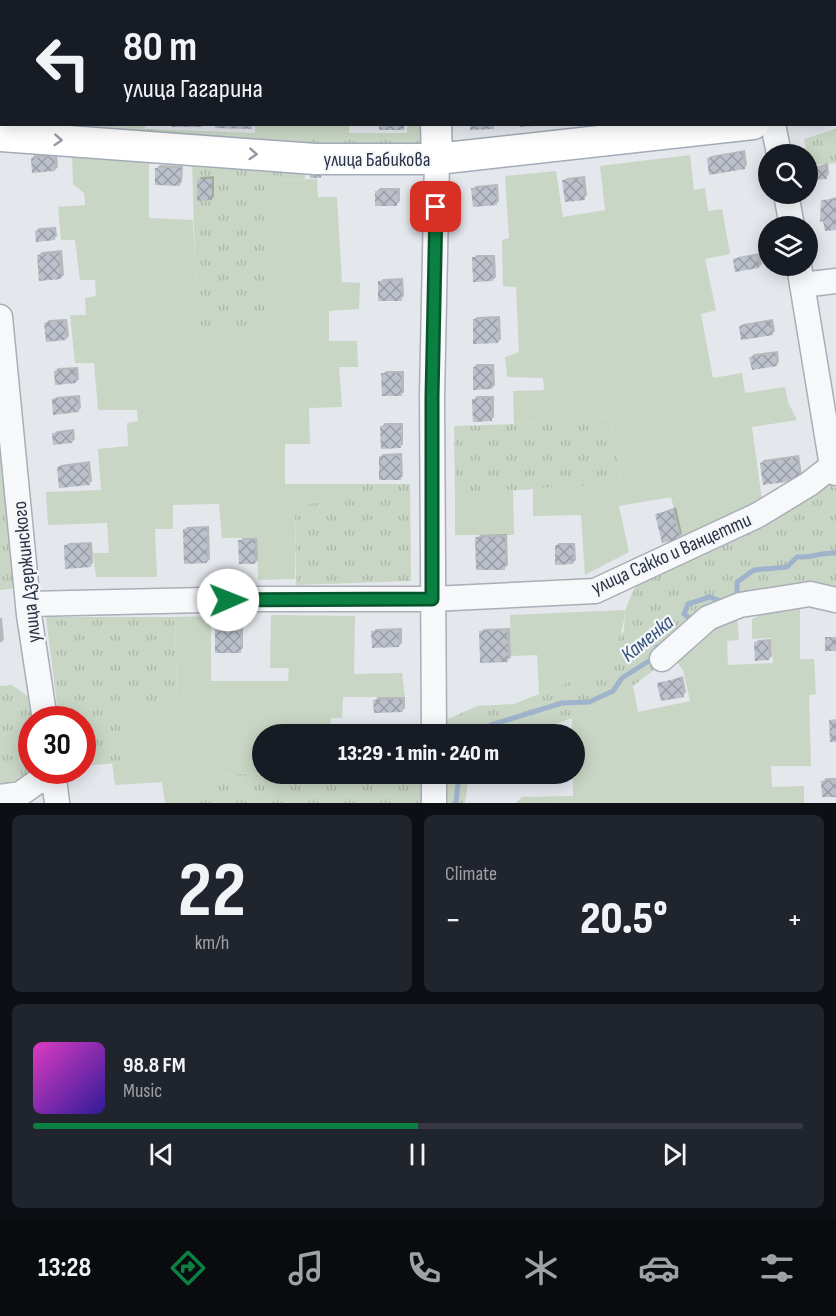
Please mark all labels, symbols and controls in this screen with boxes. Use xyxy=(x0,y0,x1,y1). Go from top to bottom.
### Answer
text: 80 m xyxy=(123,22,197,73)
icon: left xyxy=(24,24,102,102)
text: улица Гагарина xyxy=(123,73,263,105)
one-way arrow xyxy=(54,134,63,147)
map controls xyxy=(758,144,818,276)
button: search xyxy=(758,144,818,204)
one-way arrow xyxy=(248,147,257,160)
street label: улица Бабикова xyxy=(324,148,430,172)
pin xyxy=(410,181,461,232)
icon: arrive xyxy=(419,190,452,223)
button: layers xyxy=(758,216,818,276)
street label: улица Дзержинского xyxy=(8,500,46,644)
street label: улица Сакко и Ванцетти xyxy=(588,508,755,600)
position arrow xyxy=(196,568,260,632)
water label: Каменка xyxy=(616,609,679,667)
speed limit sign: 30 xyxy=(18,706,96,784)
text: 13:29 · 1 min · 240 m xyxy=(338,740,499,767)
text: 22 xyxy=(178,845,246,938)
text: Climate xyxy=(445,862,497,886)
text: 20.5° xyxy=(580,892,668,947)
text: − xyxy=(445,900,461,940)
text: + xyxy=(787,900,803,940)
text: km/h xyxy=(195,931,229,955)
text: 98.8 FM xyxy=(123,1052,186,1079)
text: Music xyxy=(123,1079,162,1103)
icon: previous xyxy=(145,1138,178,1171)
icon: pause xyxy=(401,1138,434,1171)
icon: next xyxy=(658,1138,691,1171)
icon: directions xyxy=(167,1247,209,1289)
icon: music xyxy=(285,1247,327,1289)
icon: phone xyxy=(403,1247,445,1289)
icon: climate xyxy=(520,1247,562,1289)
icon: car xyxy=(638,1247,680,1289)
icon: filters xyxy=(756,1247,798,1289)
text: 13:28 xyxy=(38,1252,91,1284)

